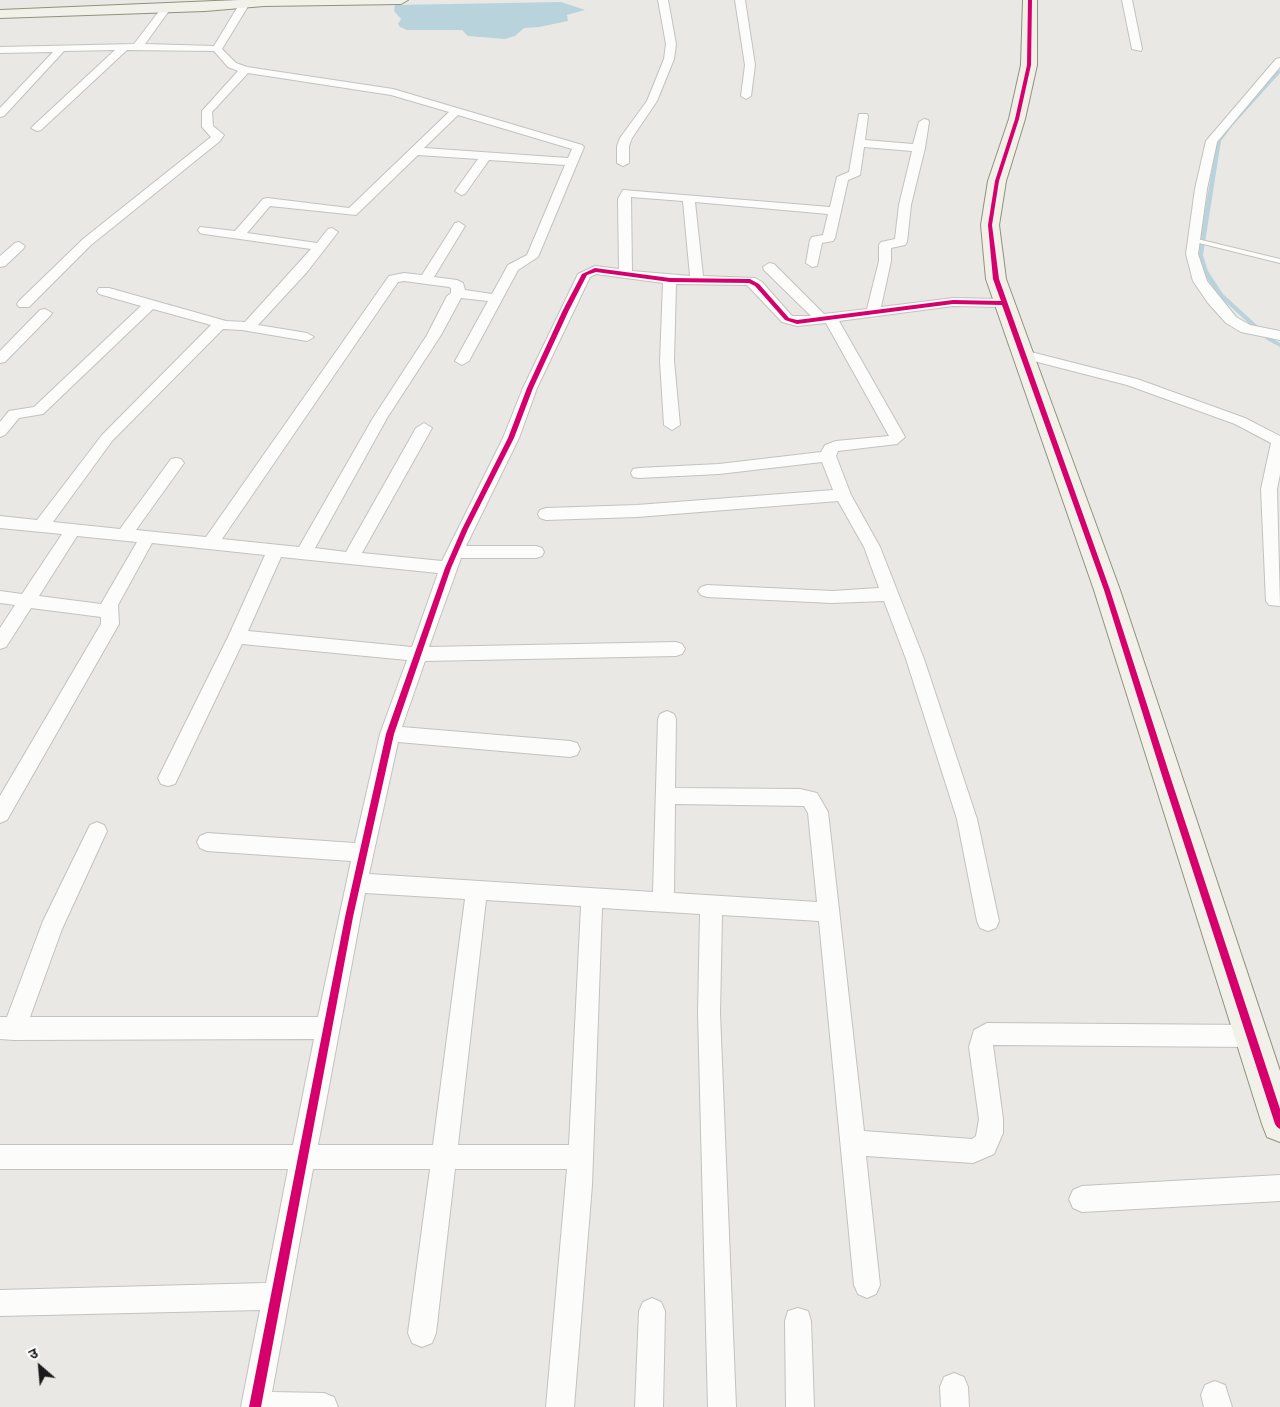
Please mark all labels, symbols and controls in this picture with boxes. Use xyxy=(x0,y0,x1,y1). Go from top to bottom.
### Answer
north arrow xyxy=(15,1342,65,1392)
text: उ xyxy=(25,1344,41,1364)

